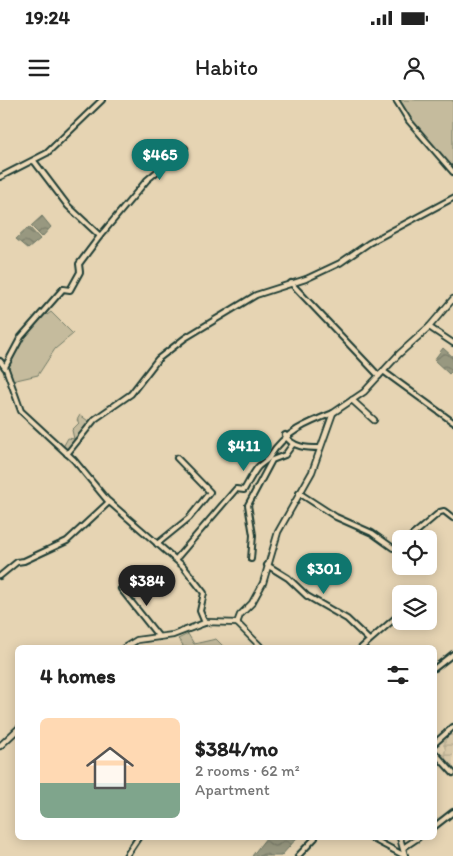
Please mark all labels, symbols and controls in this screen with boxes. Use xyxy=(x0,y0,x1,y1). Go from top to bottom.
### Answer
text: 19:24 xyxy=(25,6,70,29)
icon: menu xyxy=(25,54,53,82)
text: Habito xyxy=(195,54,258,81)
icon: person xyxy=(400,54,428,82)
pin: $465 xyxy=(130,138,190,181)
text: $465 xyxy=(143,145,177,164)
pin: $411 xyxy=(214,430,274,472)
text: $411 xyxy=(228,436,260,455)
map controls xyxy=(392,530,437,630)
button: locate xyxy=(392,530,437,575)
pin: $301 xyxy=(294,552,354,595)
text: $301 xyxy=(307,559,341,578)
pin: $384 xyxy=(117,564,177,607)
text: $384 xyxy=(129,571,165,590)
button: layers xyxy=(392,585,437,630)
icon: filters xyxy=(384,661,412,689)
text: 4 homes xyxy=(40,663,116,688)
text: $384/mo xyxy=(195,736,278,761)
icon: home xyxy=(80,738,140,798)
text: 2 rooms · 62 m² xyxy=(195,761,300,780)
text: Apartment xyxy=(195,780,270,799)

